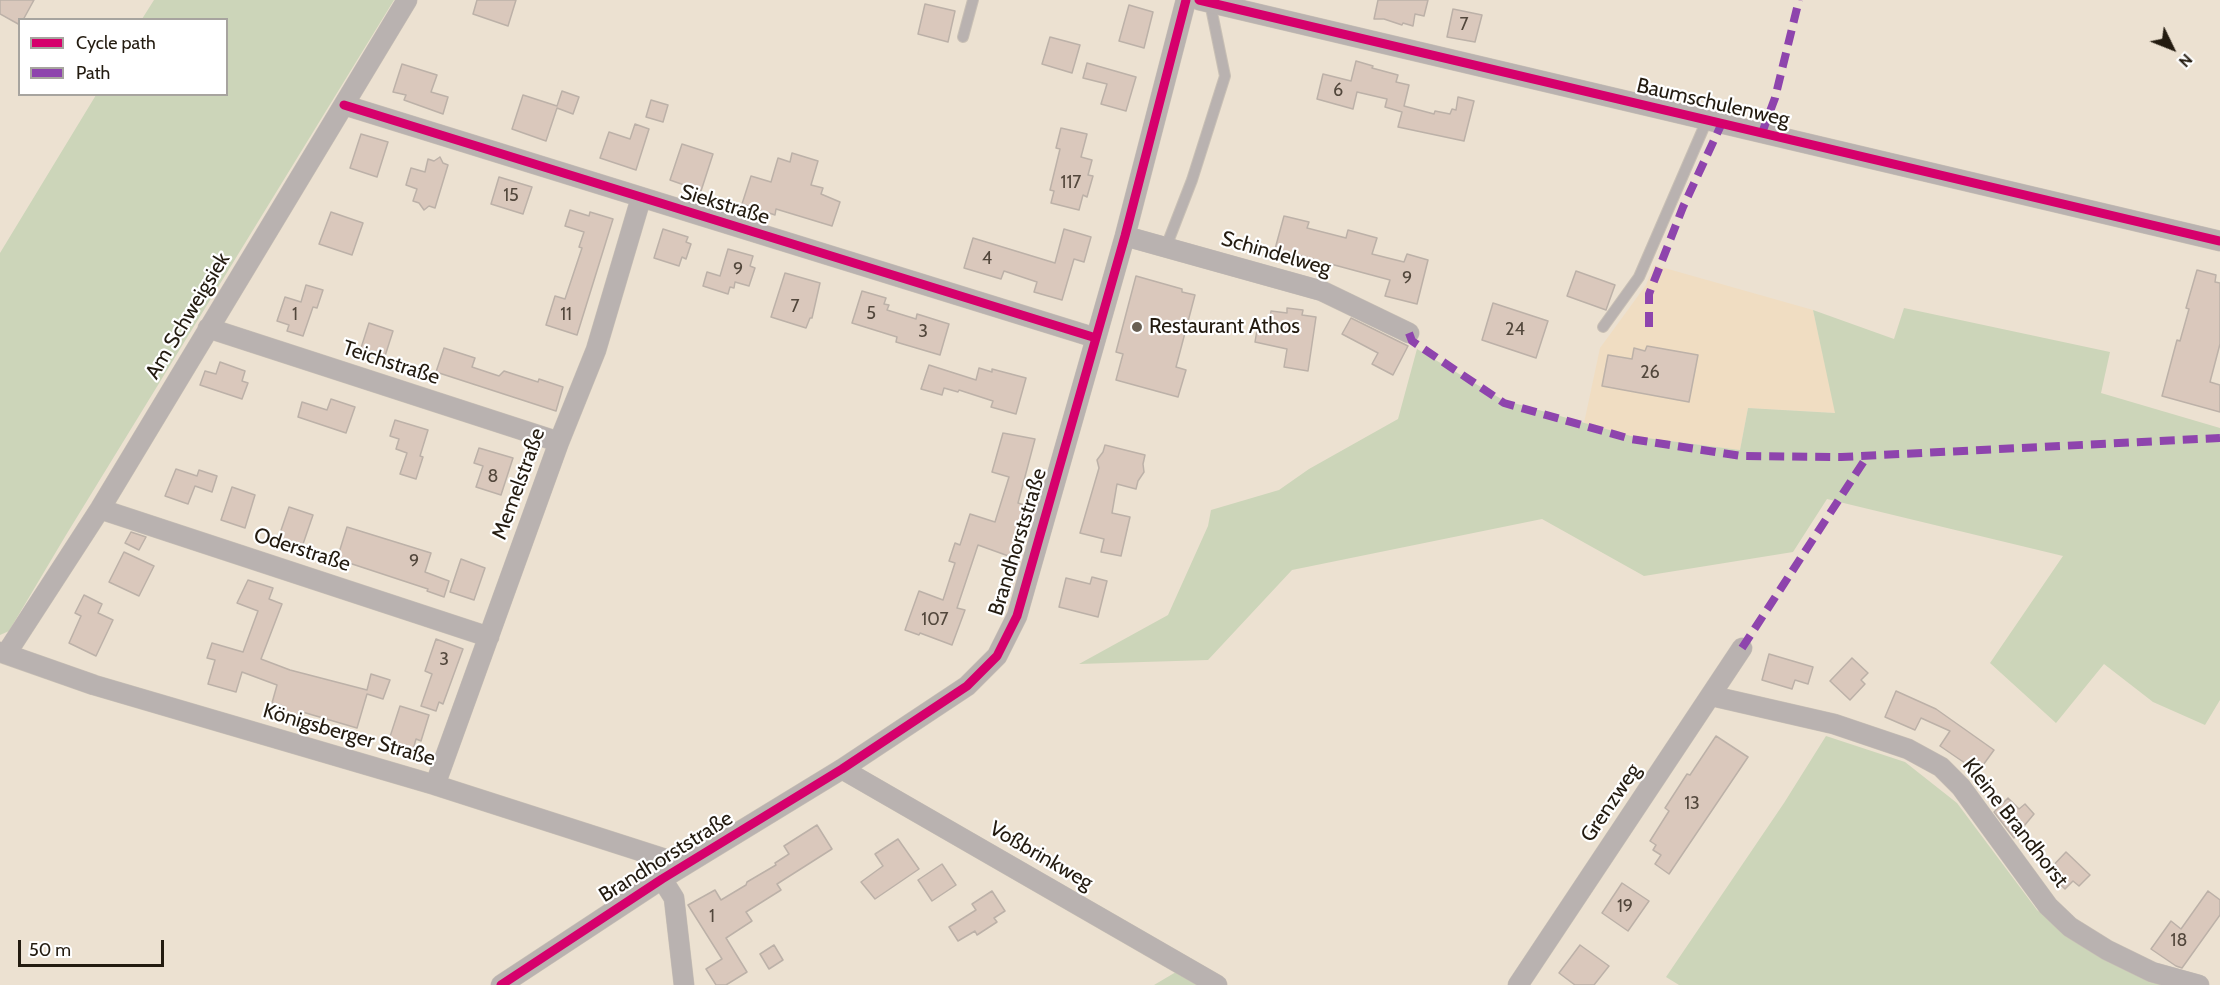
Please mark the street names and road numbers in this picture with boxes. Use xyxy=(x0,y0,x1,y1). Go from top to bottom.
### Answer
street label: Baumschulenweg xyxy=(1634,73,1792,133)
street label: Siekstraße xyxy=(677,180,773,230)
street label: Schindelweg xyxy=(1218,226,1334,282)
street label: Am Schweigsiek xyxy=(140,248,236,384)
street label: Teichstraße xyxy=(339,335,443,391)
street label: Memelstraße xyxy=(487,425,551,543)
street label: Brandhorststraße xyxy=(984,465,1052,619)
street label: Oderstraße xyxy=(250,523,354,577)
street label: Königsberger Straße xyxy=(260,698,438,772)
street label: Kleine Brandhorst xyxy=(1957,753,2073,893)
street label: Grenzweg xyxy=(1576,759,1646,847)
street label: Brandhorststraße xyxy=(595,806,737,908)
street label: Voßbrinkweg xyxy=(985,816,1097,896)

